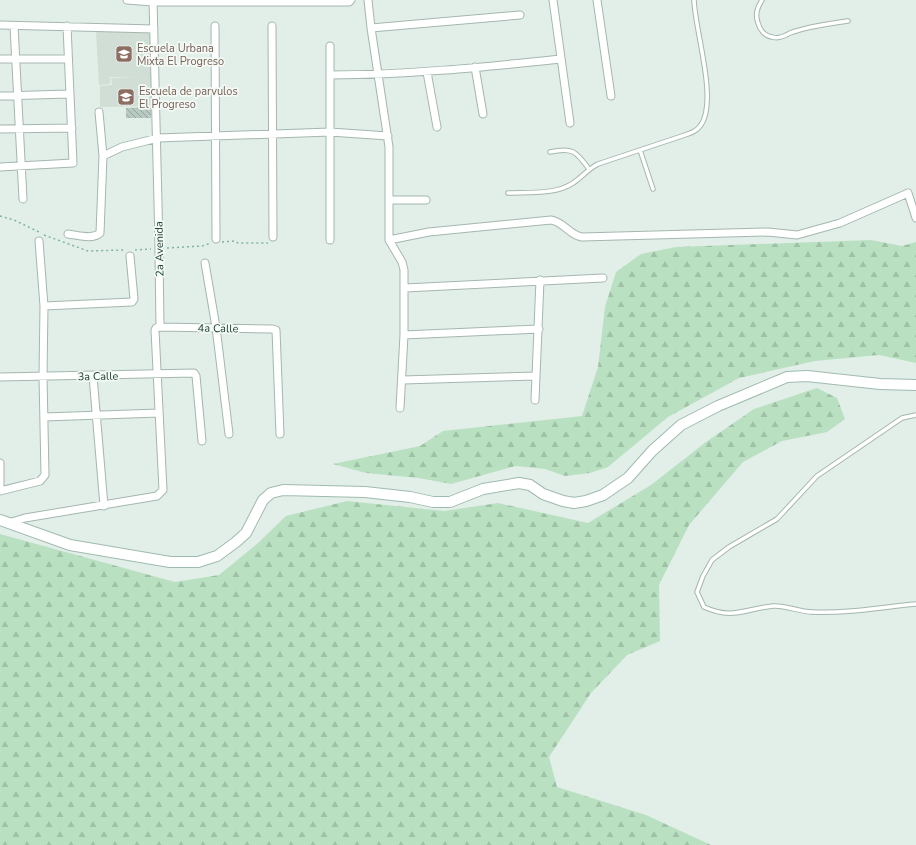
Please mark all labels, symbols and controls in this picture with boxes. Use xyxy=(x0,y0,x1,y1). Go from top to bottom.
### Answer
place label: Escuela Urbana Mixta El Progreso xyxy=(137,41,224,69)
school or university icon: Escuela Urbana Mixta El Progreso xyxy=(114,44,134,64)
place label: Escuela de parvulos El Progreso xyxy=(139,84,238,112)
school or university icon: Escuela de parvulos El Progreso xyxy=(116,87,136,107)
street label: 2a Avenida xyxy=(152,221,167,277)
street label: 4a Calle xyxy=(198,321,239,336)
street label: 3a Calle xyxy=(78,369,119,384)

